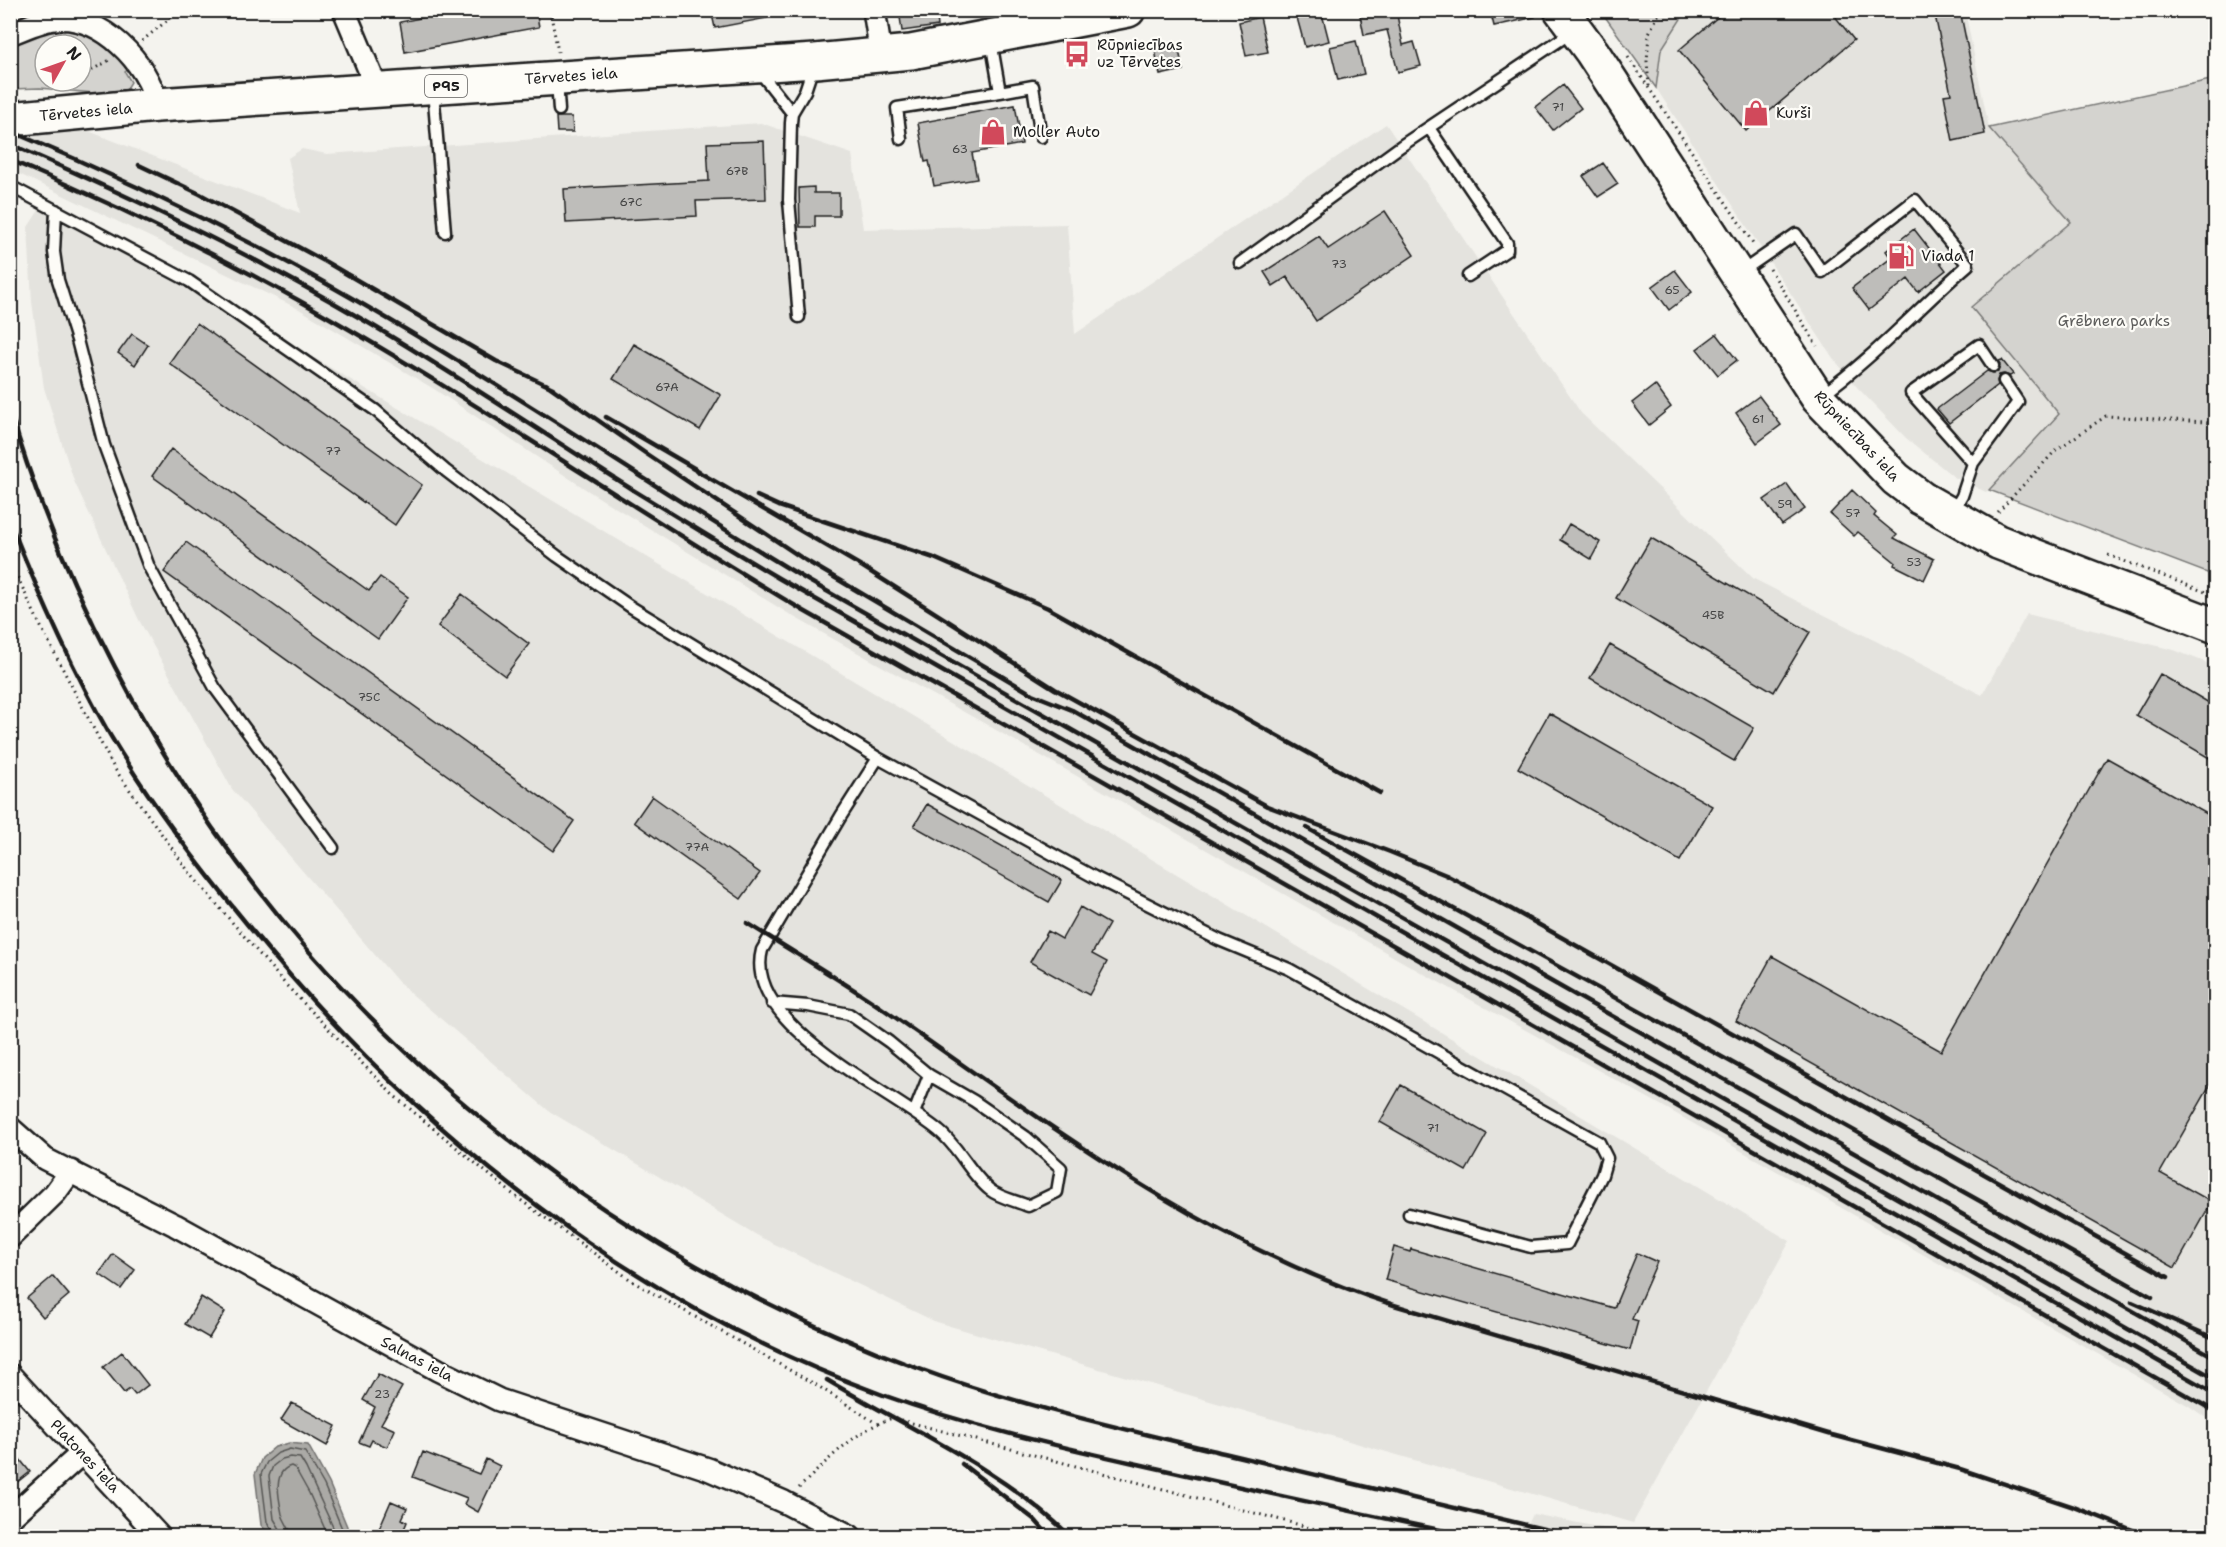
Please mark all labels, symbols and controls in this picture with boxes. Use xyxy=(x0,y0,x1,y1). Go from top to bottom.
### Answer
north arrow xyxy=(33,33,93,93)
place label: Rūpniecības uz Tērvetes xyxy=(1097,35,1183,72)
bus stop icon: Rūpniecības uz Tērvetes xyxy=(1062,39,1092,69)
text: N xyxy=(62,42,86,65)
street label: Tērvetes iela xyxy=(524,63,619,89)
road number: P95 xyxy=(425,75,467,97)
street label: Tērvetes iela xyxy=(39,98,134,126)
shop icon: Kurši xyxy=(1741,98,1771,128)
house number: 71 xyxy=(1552,99,1564,115)
place label: Kurši xyxy=(1776,103,1811,123)
shop icon: Moller Auto xyxy=(978,117,1008,147)
place label: Moller Auto xyxy=(1013,122,1100,142)
house number: 63 xyxy=(952,141,968,157)
house number: 67B xyxy=(726,163,748,179)
house number: 67C xyxy=(620,194,642,210)
fuel station icon: Viada 1 xyxy=(1886,241,1916,271)
place label: Viada 1 xyxy=(1921,246,1975,266)
house number: 73 xyxy=(1331,256,1347,272)
house number: 65 xyxy=(1664,282,1680,298)
park label: Grēbnera parks xyxy=(2058,311,2170,331)
house number: 67A xyxy=(655,379,679,395)
street label: Rūpniecības iela xyxy=(1810,386,1905,486)
house number: 61 xyxy=(1752,411,1764,427)
house number: 77 xyxy=(325,443,341,459)
house number: 59 xyxy=(1777,496,1793,512)
house number: 57 xyxy=(1845,505,1861,521)
house number: 53 xyxy=(1906,554,1922,570)
house number: 45B xyxy=(1702,607,1724,623)
house number: 75C xyxy=(358,689,380,705)
house number: 77A xyxy=(685,839,709,855)
house number: 71 xyxy=(1427,1120,1439,1136)
street label: Salnas iela xyxy=(377,1332,457,1387)
house number: 23 xyxy=(374,1386,390,1402)
street label: Platones iela xyxy=(46,1415,125,1498)

